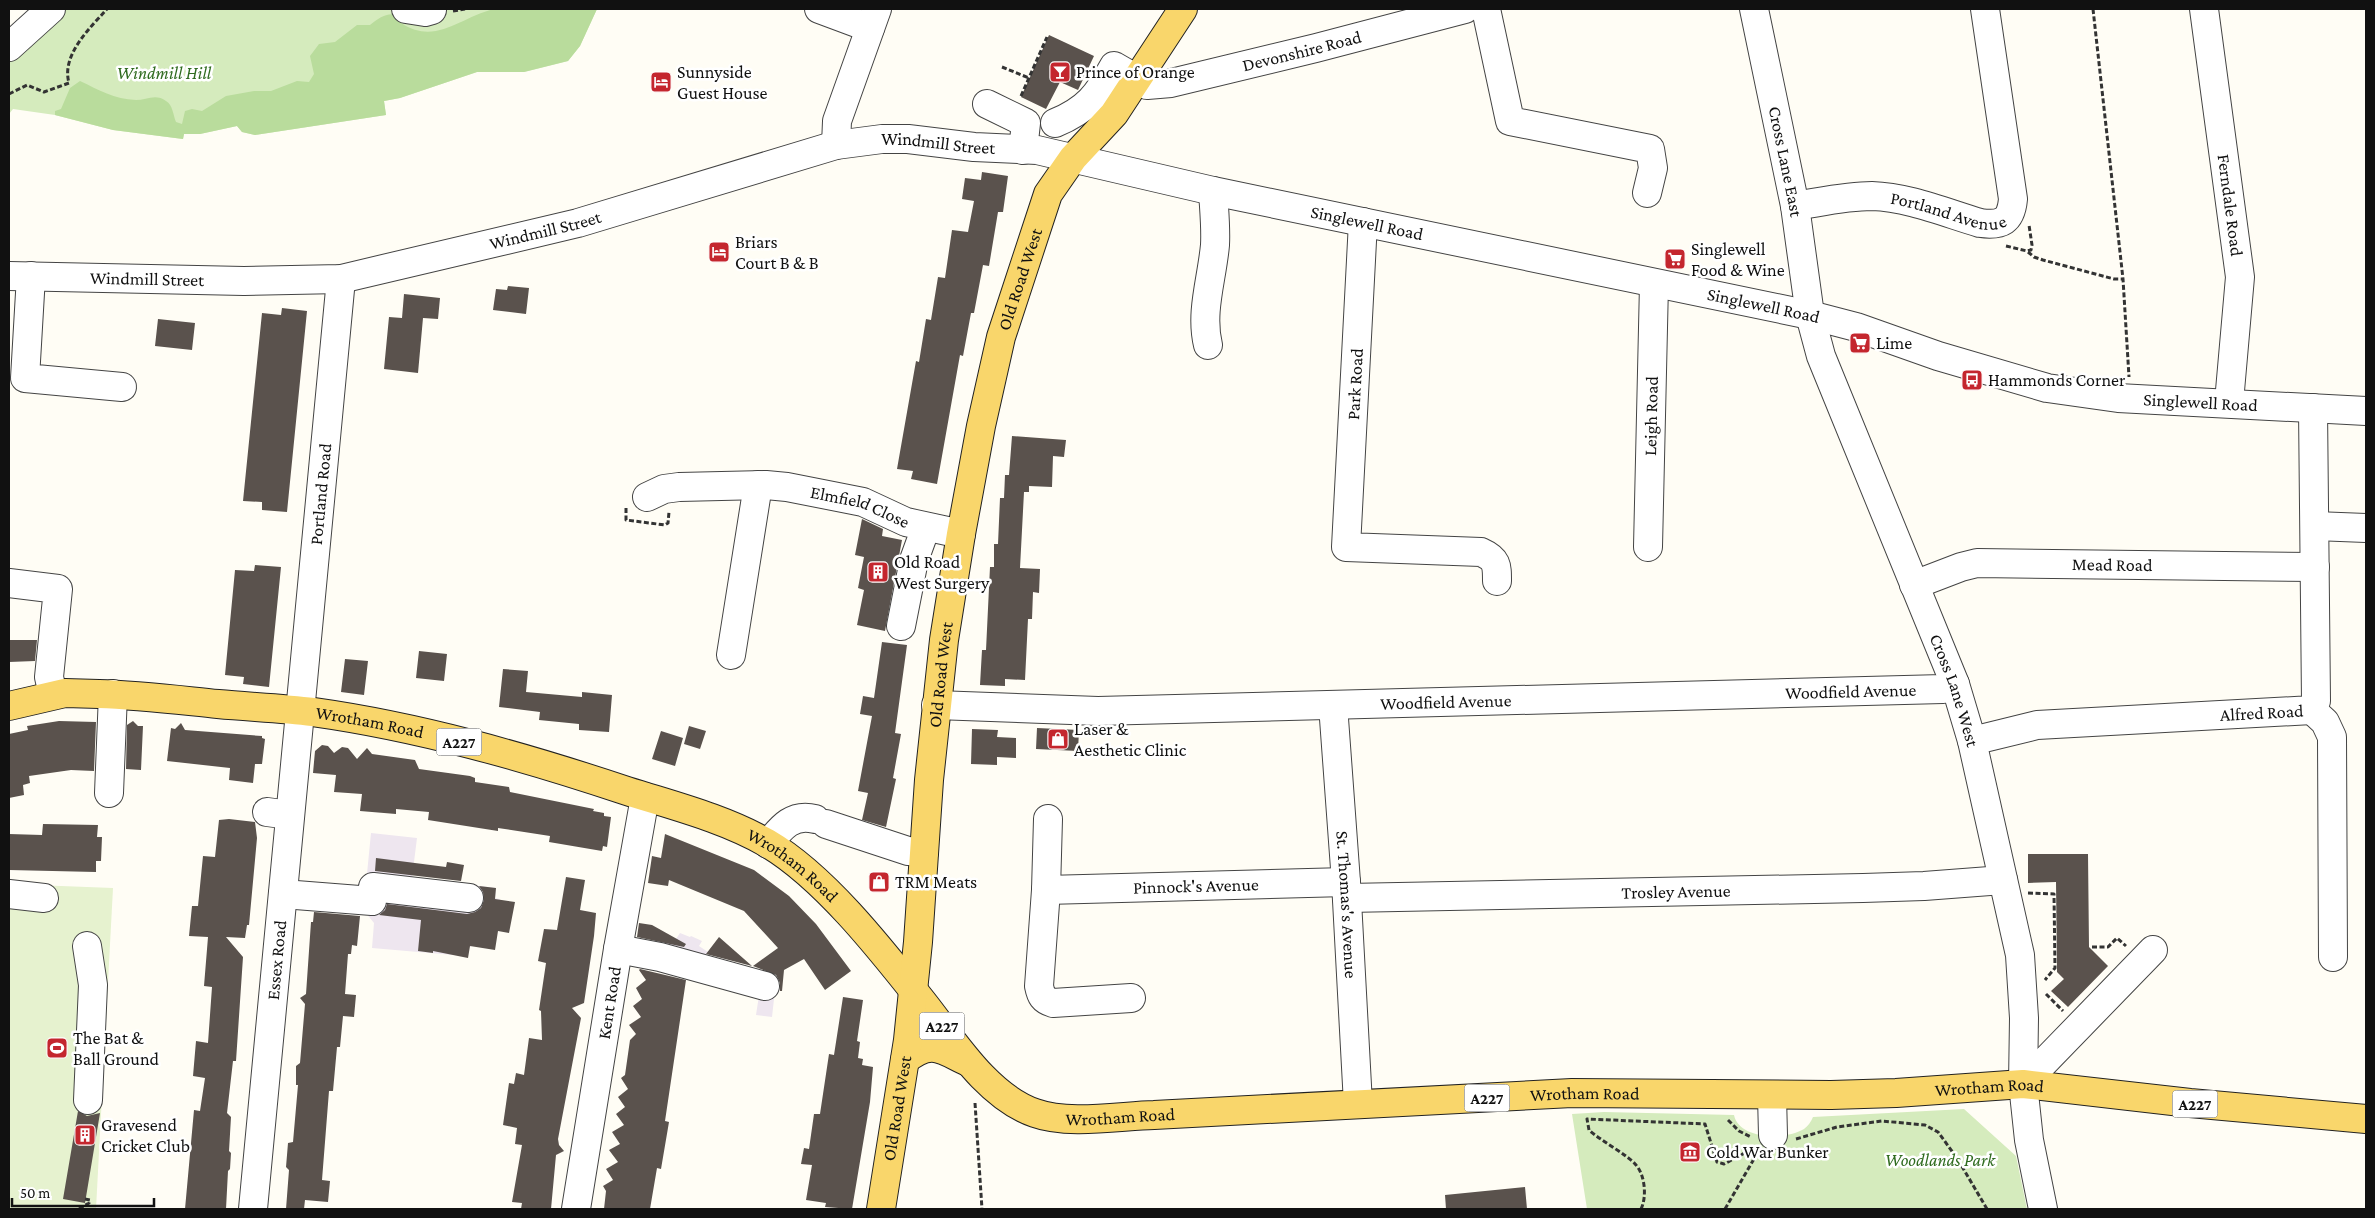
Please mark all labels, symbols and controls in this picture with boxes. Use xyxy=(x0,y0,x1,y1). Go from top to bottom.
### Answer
street label: Devonshire Road xyxy=(1240,26,1364,75)
bar icon: Prince of Orange xyxy=(1048,60,1072,84)
place label: Sunnyside Guest House xyxy=(677,62,768,103)
place label: Prince of Orange xyxy=(1076,62,1195,82)
park label: Windmill Hill xyxy=(117,63,212,83)
hotel icon: Sunnyside Guest House xyxy=(649,70,673,94)
street label: Cross Lane East xyxy=(1765,105,1807,219)
street label: Windmill Street xyxy=(881,129,997,158)
street label: Ferndale Road xyxy=(2214,153,2247,258)
street label: Portland Avenue xyxy=(1889,188,2010,234)
street label: Singlewell Road xyxy=(1309,202,1426,245)
street label: Windmill Street xyxy=(487,206,604,254)
street label: Old Road West xyxy=(994,225,1046,333)
place label: Briars Court B & B xyxy=(735,232,819,273)
place label: Singlewell Food & Wine xyxy=(1691,239,1785,280)
hotel icon: Briars Court B & B xyxy=(707,240,731,264)
supermarket icon: Singlewell Food & Wine xyxy=(1663,247,1687,271)
street label: Windmill Street xyxy=(90,268,205,290)
street label: Singlewell Road xyxy=(1705,284,1822,327)
supermarket icon: Lime xyxy=(1848,331,1872,355)
place label: Lime xyxy=(1876,333,1912,353)
street label: Park Road xyxy=(1343,347,1367,420)
bus stop icon: Hammonds Corner xyxy=(1960,368,1984,392)
place label: Hammonds Corner xyxy=(1988,370,2126,390)
street label: Leigh Road xyxy=(1640,375,1662,456)
street label: Singlewell Road xyxy=(2143,389,2259,415)
street label: Portland Road xyxy=(306,442,335,546)
street label: Elmfield Close xyxy=(809,482,913,532)
place label: Old Road West Surgery xyxy=(894,552,990,593)
street label: Mead Road xyxy=(2072,554,2153,575)
building icon: Old Road West Surgery xyxy=(866,560,890,584)
street label: Old Road West xyxy=(925,619,957,729)
street label: Cross Lane West xyxy=(1926,631,1983,750)
street label: Woodfield Avenue xyxy=(1785,680,1917,703)
street label: Woodfield Avenue xyxy=(1380,690,1512,714)
street label: Alfred Road xyxy=(2219,700,2305,725)
street label: Wrotham Road xyxy=(314,702,426,742)
place label: Laser & Aesthetic Clinic xyxy=(1074,719,1187,760)
shop icon: Laser & Aesthetic Clinic xyxy=(1046,727,1070,751)
road number: A227 xyxy=(436,729,482,756)
street label: Wrotham Road xyxy=(744,824,843,907)
street label: St. Thomas's Avenue xyxy=(1332,830,1361,979)
shop icon: TRM Meats xyxy=(867,870,891,894)
place label: TRM Meats xyxy=(895,872,977,892)
street label: Pinnock's Avenue xyxy=(1133,874,1259,898)
street label: Trosley Avenue xyxy=(1621,881,1731,903)
street label: Essex Road xyxy=(263,919,290,1001)
street label: Kent Road xyxy=(594,964,625,1041)
road number: A227 xyxy=(920,1012,964,1040)
place label: The Bat & Ball Ground xyxy=(73,1028,160,1069)
sports icon: The Bat & Ball Ground xyxy=(45,1036,69,1060)
street label: Old Road West xyxy=(879,1053,916,1162)
street label: Wrotham Road xyxy=(1934,1074,2046,1100)
street label: Wrotham Road xyxy=(1529,1083,1640,1105)
road number: A227 xyxy=(1464,1084,1510,1112)
road number: A227 xyxy=(2172,1090,2218,1118)
street label: Wrotham Road xyxy=(1065,1104,1176,1129)
place label: Gravesend Cricket Club xyxy=(101,1115,190,1156)
building icon: Gravesend Cricket Club xyxy=(73,1123,97,1147)
museum icon: Cold War Bunker xyxy=(1678,1140,1702,1164)
place label: Cold War Bunker xyxy=(1706,1142,1829,1162)
park label: Woodlands Park xyxy=(1885,1150,1996,1170)
scale bar xyxy=(12,1176,155,1208)
text: 50 m xyxy=(20,1185,50,1201)

